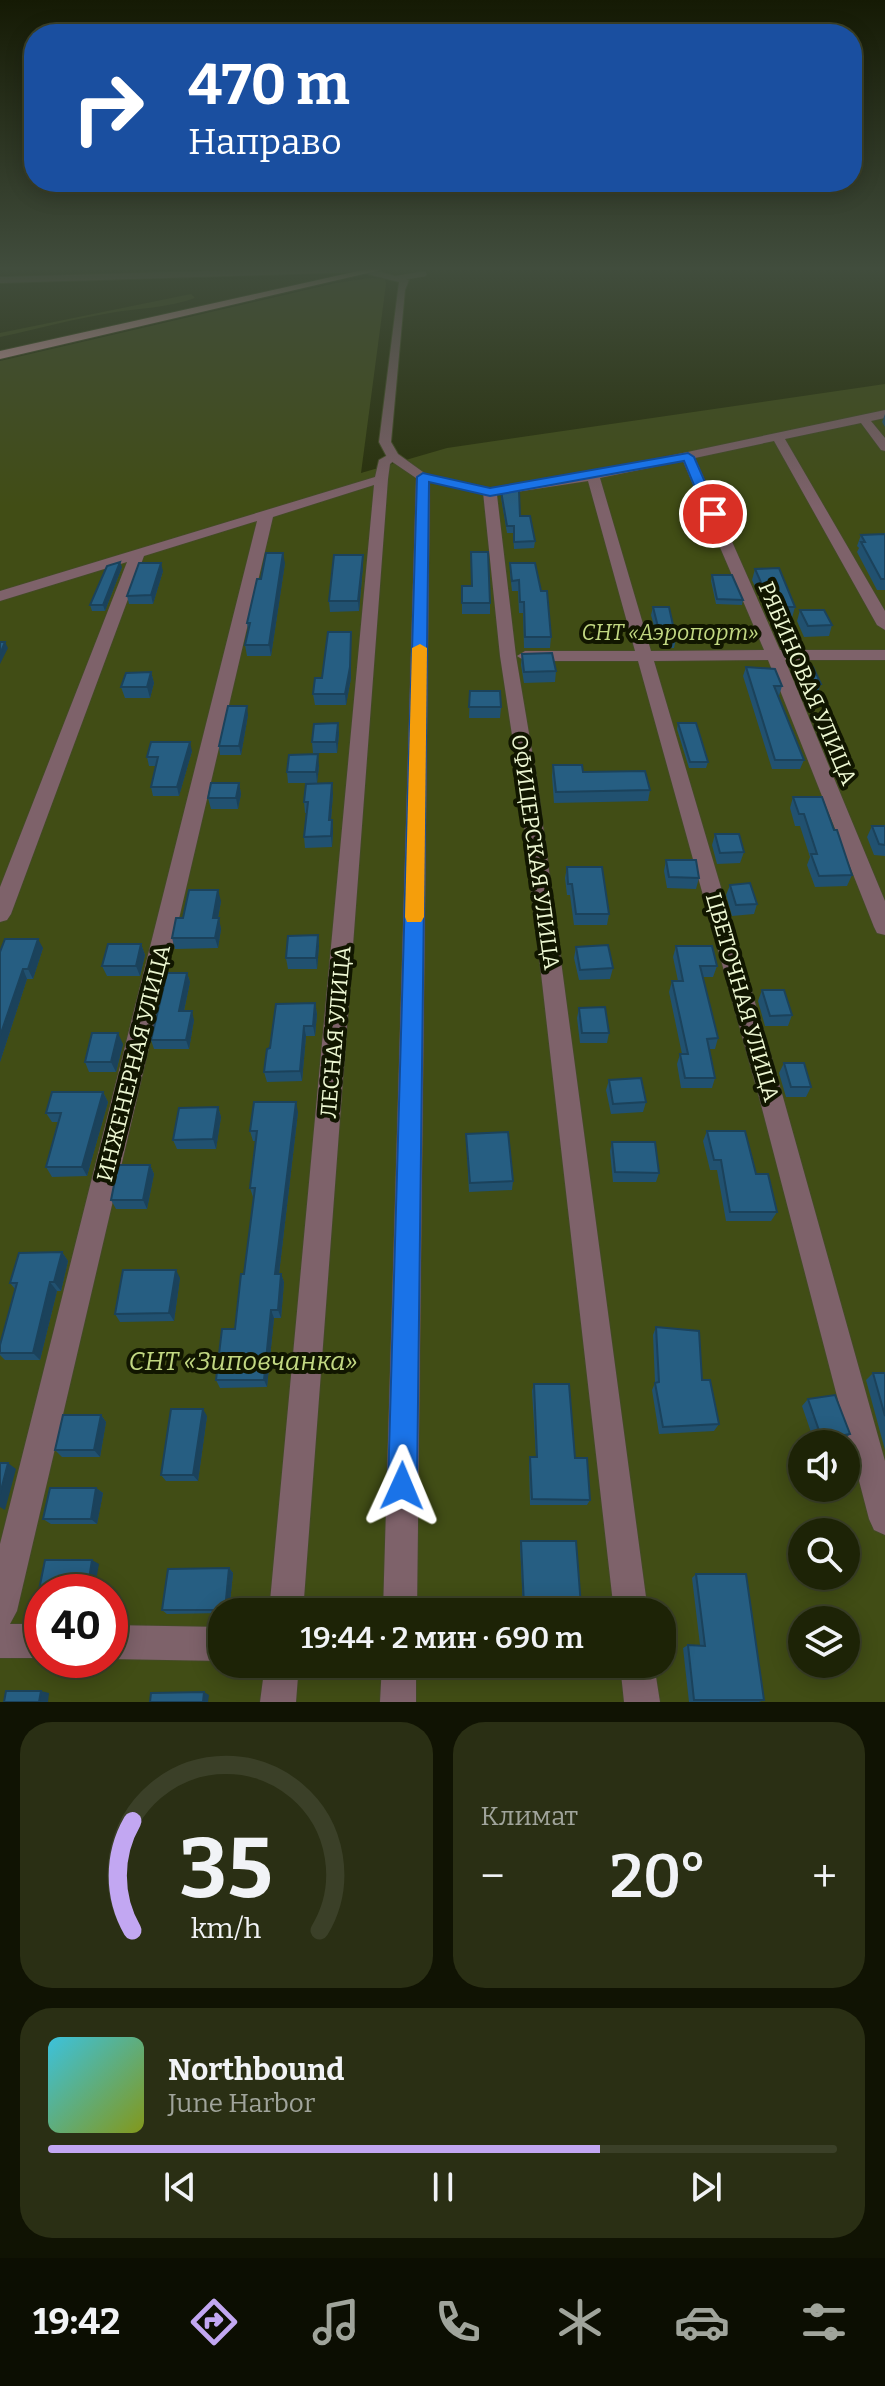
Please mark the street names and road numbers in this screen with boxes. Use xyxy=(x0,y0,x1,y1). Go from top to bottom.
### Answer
street label: РЯБИНОВАЯ УЛИЦА xyxy=(752,577,863,789)
street label: ОФИЦЕРСКАЯ УЛИЦА xyxy=(506,733,565,972)
street label: ЦВЕТОЧНАЯ УЛИЦА xyxy=(700,890,785,1105)
street label: ИНЖЕНЕРНАЯ УЛИЦА xyxy=(91,941,176,1185)
street label: ЛЕСНАЯ УЛИЦА xyxy=(315,944,357,1119)

